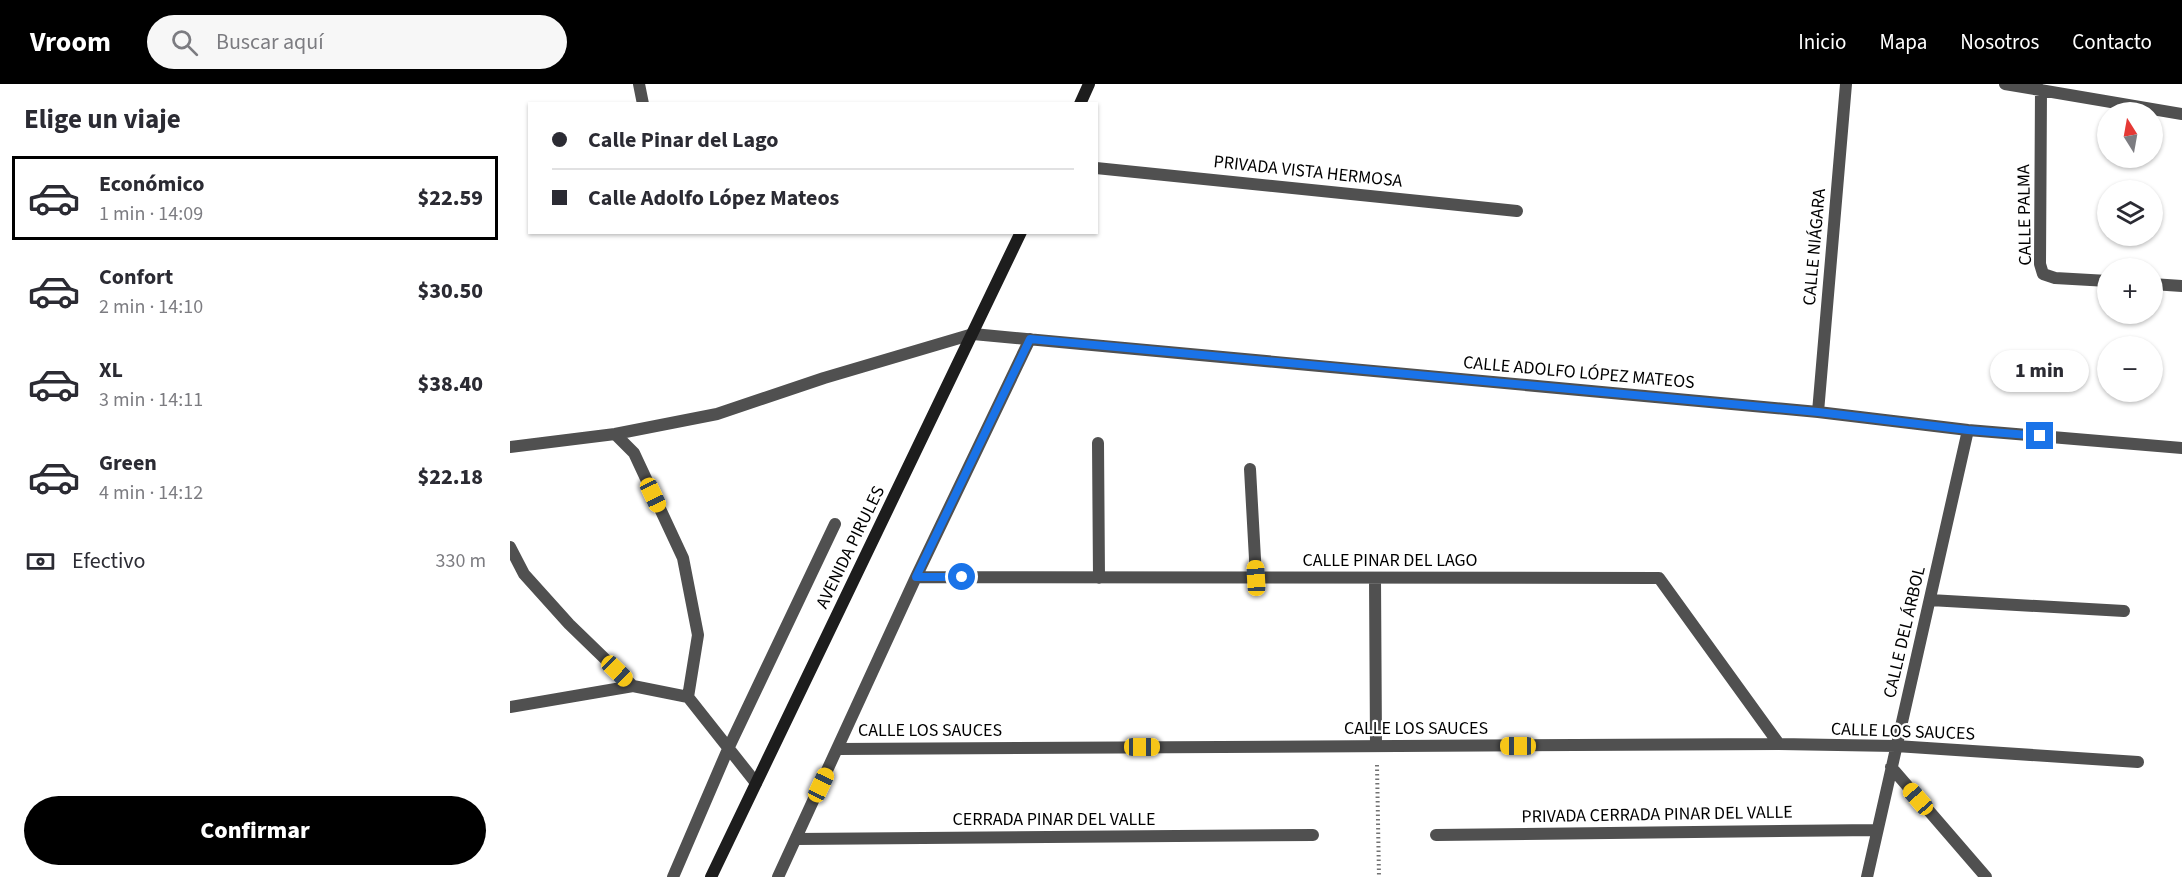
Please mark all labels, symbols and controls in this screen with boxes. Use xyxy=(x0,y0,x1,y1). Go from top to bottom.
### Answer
search box xyxy=(147,15,567,69)
text: Vroom xyxy=(30,22,111,62)
icon: search xyxy=(168,26,201,59)
text: Buscar aquí xyxy=(216,26,324,58)
text: Inicio xyxy=(1798,27,1846,57)
text: Mapa xyxy=(1879,27,1927,57)
text: Nosotros xyxy=(1960,27,2039,57)
text: Contacto xyxy=(2072,27,2152,57)
text: Elige un viaje xyxy=(24,100,181,139)
north arrow xyxy=(2097,102,2163,168)
map controls xyxy=(2097,102,2163,402)
text: Calle Pinar del Lago xyxy=(588,124,779,156)
street label: PRIVADA VISTA HERMOSA xyxy=(1212,149,1404,194)
street label: CALLE PALMA xyxy=(2011,164,2038,266)
text: Económico xyxy=(99,168,204,200)
icon: car xyxy=(27,171,81,225)
button: layers xyxy=(2097,180,2163,246)
text: $22.59 xyxy=(417,182,483,214)
text: Calle Adolfo López Mateos xyxy=(588,182,839,214)
street label: CALLE NIÁGARA xyxy=(1797,187,1832,307)
text: 1 min · 14:09 xyxy=(99,200,203,228)
button: + xyxy=(2097,258,2163,324)
text: Confort xyxy=(99,261,173,293)
icon: car xyxy=(27,264,81,318)
text: $30.50 xyxy=(417,275,483,307)
text: 2 min · 14:10 xyxy=(99,293,203,321)
button: − xyxy=(2097,336,2163,402)
callout: 1 min xyxy=(1990,349,2090,391)
street label: CALLE ADOLFO LÓPEZ MATEOS xyxy=(1462,350,1696,395)
text: XL xyxy=(99,354,123,386)
icon: car xyxy=(27,357,81,411)
text: 1 min xyxy=(2015,357,2064,385)
text: $38.40 xyxy=(417,368,483,400)
text: 3 min · 14:11 xyxy=(99,386,203,414)
route end xyxy=(2026,422,2053,449)
text: Green xyxy=(99,447,157,479)
icon: car xyxy=(27,450,81,504)
text: $22.18 xyxy=(417,461,483,493)
car xyxy=(637,475,669,515)
text: 4 min · 14:12 xyxy=(99,479,203,507)
street label: AVENIDA PIRULES xyxy=(810,482,891,613)
icon: cash xyxy=(24,545,57,578)
text: Efectivo xyxy=(72,545,146,577)
text: 330 m xyxy=(436,547,486,575)
street label: CALLE PINAR DEL LAGO xyxy=(1302,548,1478,573)
car xyxy=(1246,560,1266,596)
route start xyxy=(948,563,975,590)
street label: CALLE DEL ÁRBOL xyxy=(1877,563,1932,701)
car xyxy=(598,652,636,690)
street label: CALLE LOS SAUCES xyxy=(1344,716,1488,741)
street label: CALLE LOS SAUCES xyxy=(1830,716,1975,747)
street label: CALLE LOS SAUCES xyxy=(858,718,1002,743)
car xyxy=(1500,737,1536,755)
car xyxy=(1124,738,1160,756)
car xyxy=(805,765,837,805)
car xyxy=(1899,780,1937,818)
button: Confirmar xyxy=(24,796,486,865)
street label: PRIVADA CERRADA PINAR DEL VALLE xyxy=(1521,800,1793,829)
street label: CERRADA PINAR DEL VALLE xyxy=(952,807,1156,832)

